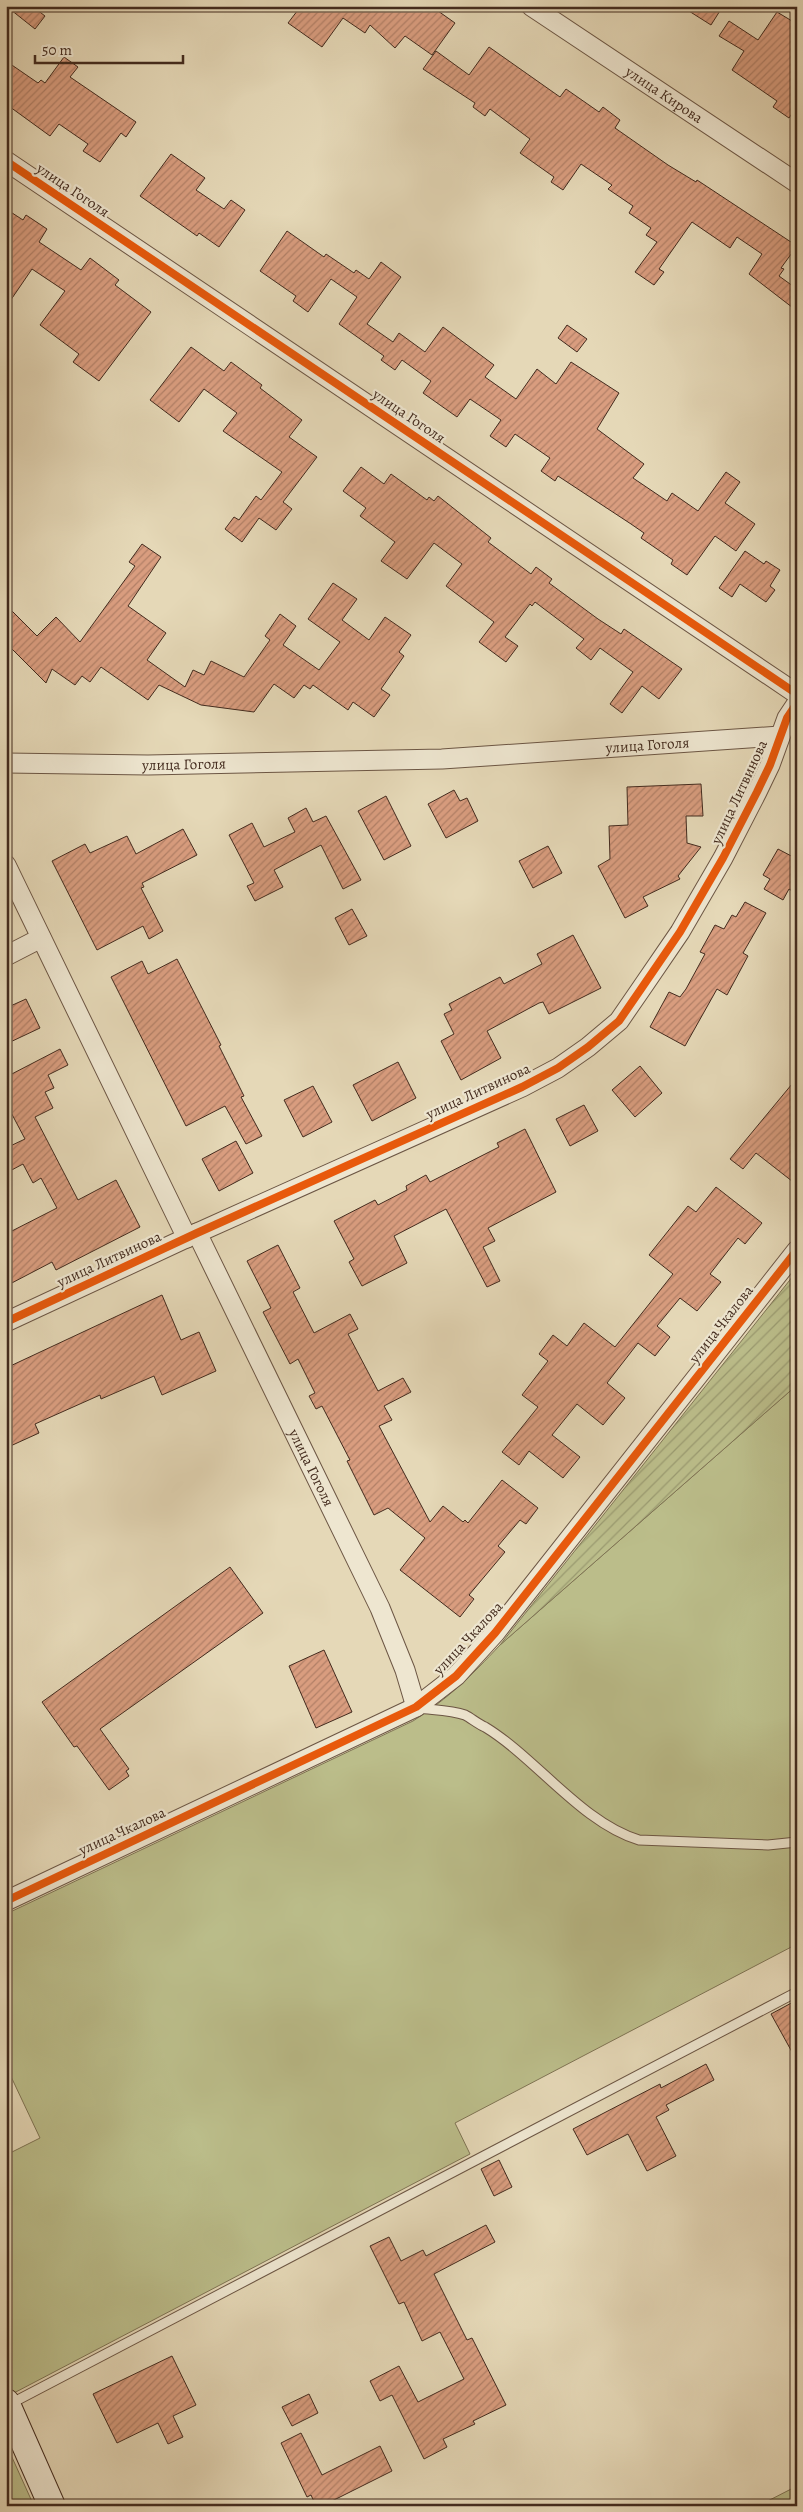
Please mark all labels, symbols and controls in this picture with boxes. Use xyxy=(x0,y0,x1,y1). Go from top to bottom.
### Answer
scale bar xyxy=(35,32,182,64)
text: 50 m xyxy=(42,40,72,60)
street label: улица Кирова xyxy=(621,61,707,128)
street label: улица Гоголя xyxy=(32,158,113,222)
street label: улица Гоголя xyxy=(368,384,449,448)
street label: улица Гоголя xyxy=(604,732,690,758)
street label: улица Литвинова xyxy=(706,737,772,848)
street label: улица Гоголя xyxy=(141,753,226,775)
street label: улица Литвинова xyxy=(422,1058,533,1124)
street label: улица Литвинова xyxy=(53,1226,164,1292)
street label: улица Чкалова xyxy=(684,1281,758,1368)
street label: улица Гоголя xyxy=(284,1425,339,1510)
street label: улица Чкалова xyxy=(428,1597,507,1680)
street label: улица Чкалова xyxy=(74,1802,169,1860)

